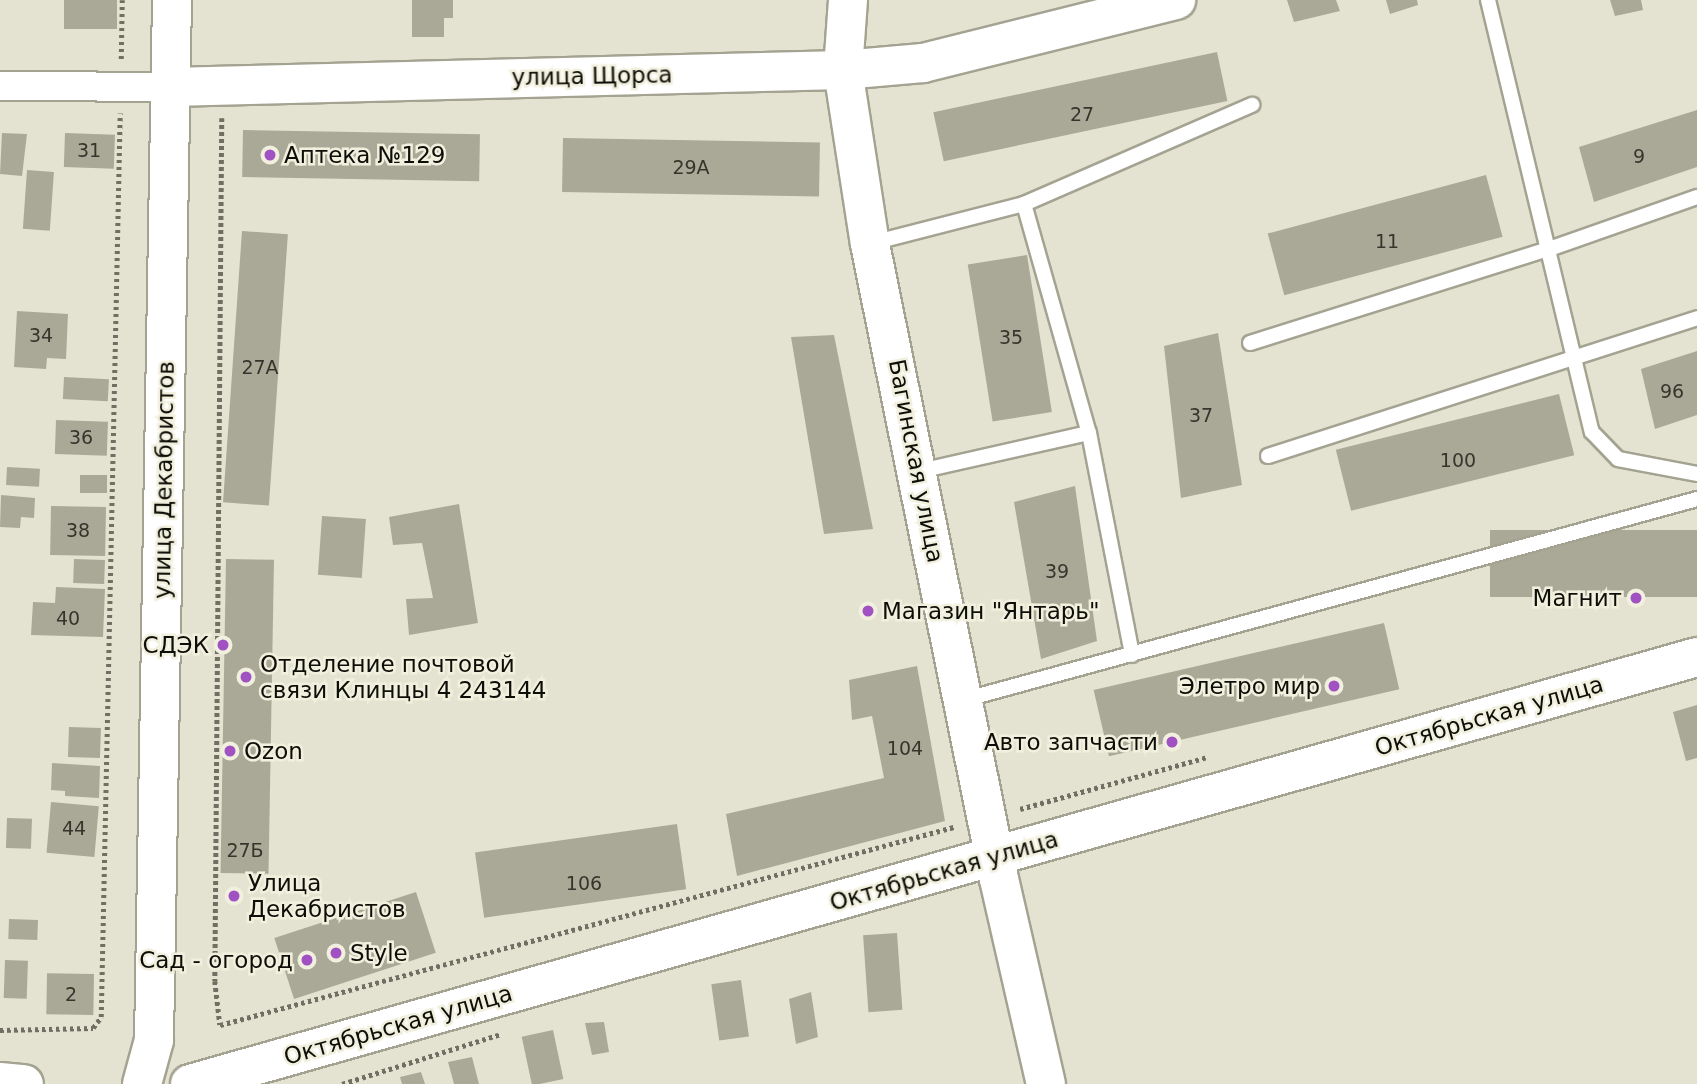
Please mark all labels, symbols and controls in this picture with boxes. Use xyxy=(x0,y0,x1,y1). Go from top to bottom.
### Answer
street label: улица Щорса xyxy=(511,61,673,91)
house number: 27 xyxy=(1070,104,1094,126)
house number: 31 xyxy=(77,140,101,162)
place label: Аптека №129 xyxy=(284,141,445,169)
house number: 9 xyxy=(1633,146,1645,168)
marker: Аптека №129 xyxy=(262,147,278,163)
house number: 29А xyxy=(672,157,710,179)
house number: 11 xyxy=(1375,231,1399,253)
house number: 34 xyxy=(29,325,53,347)
house number: 35 xyxy=(999,327,1023,349)
house number: 27А xyxy=(241,357,279,379)
street label: Багинская улица xyxy=(883,357,949,565)
street label: улица Декабристов xyxy=(148,361,180,599)
house number: 96 xyxy=(1660,381,1684,403)
house number: 37 xyxy=(1189,405,1213,427)
house number: 36 xyxy=(69,427,93,449)
house number: 100 xyxy=(1440,450,1476,472)
house number: 38 xyxy=(66,520,90,542)
house number: 39 xyxy=(1045,561,1069,583)
place label: Магнит xyxy=(1533,584,1622,612)
marker: Магнит xyxy=(1628,590,1644,606)
place label: Магазин "Янтарь" xyxy=(882,597,1099,625)
marker: Магазин "Янтарь" xyxy=(860,603,876,619)
house number: 40 xyxy=(56,608,80,630)
place label: СДЭК xyxy=(143,631,209,659)
marker: СДЭК xyxy=(215,637,231,653)
place label: Отделение почтовой связи Клинцы 4 243144 xyxy=(260,650,546,704)
marker: Отделение почтовой связи Клинцы 4 243144 xyxy=(238,669,254,685)
street label: Октябрьская улица xyxy=(1372,670,1606,762)
place label: Элетро мир xyxy=(1179,672,1320,700)
marker: Элетро мир xyxy=(1326,678,1342,694)
place label: Авто запчасти xyxy=(984,728,1158,756)
marker: Авто запчасти xyxy=(1164,734,1180,750)
place label: Ozon xyxy=(244,737,303,765)
house number: 104 xyxy=(887,738,923,760)
marker: Ozon xyxy=(222,743,238,759)
house number: 44 xyxy=(62,818,86,840)
street label: Октябрьская улица xyxy=(827,825,1061,917)
house number: 27Б xyxy=(226,840,264,862)
place label: Улица Декабристов xyxy=(248,869,406,923)
house number: 106 xyxy=(566,873,602,895)
marker: Улица Декабристов xyxy=(226,888,242,904)
place label: Style xyxy=(350,939,408,967)
marker: Style xyxy=(328,945,344,961)
place label: Сад - огород xyxy=(139,946,293,974)
marker: Сад - огород xyxy=(299,952,315,968)
street label: Октябрьская улица xyxy=(281,979,515,1071)
house number: 2 xyxy=(65,984,77,1006)

